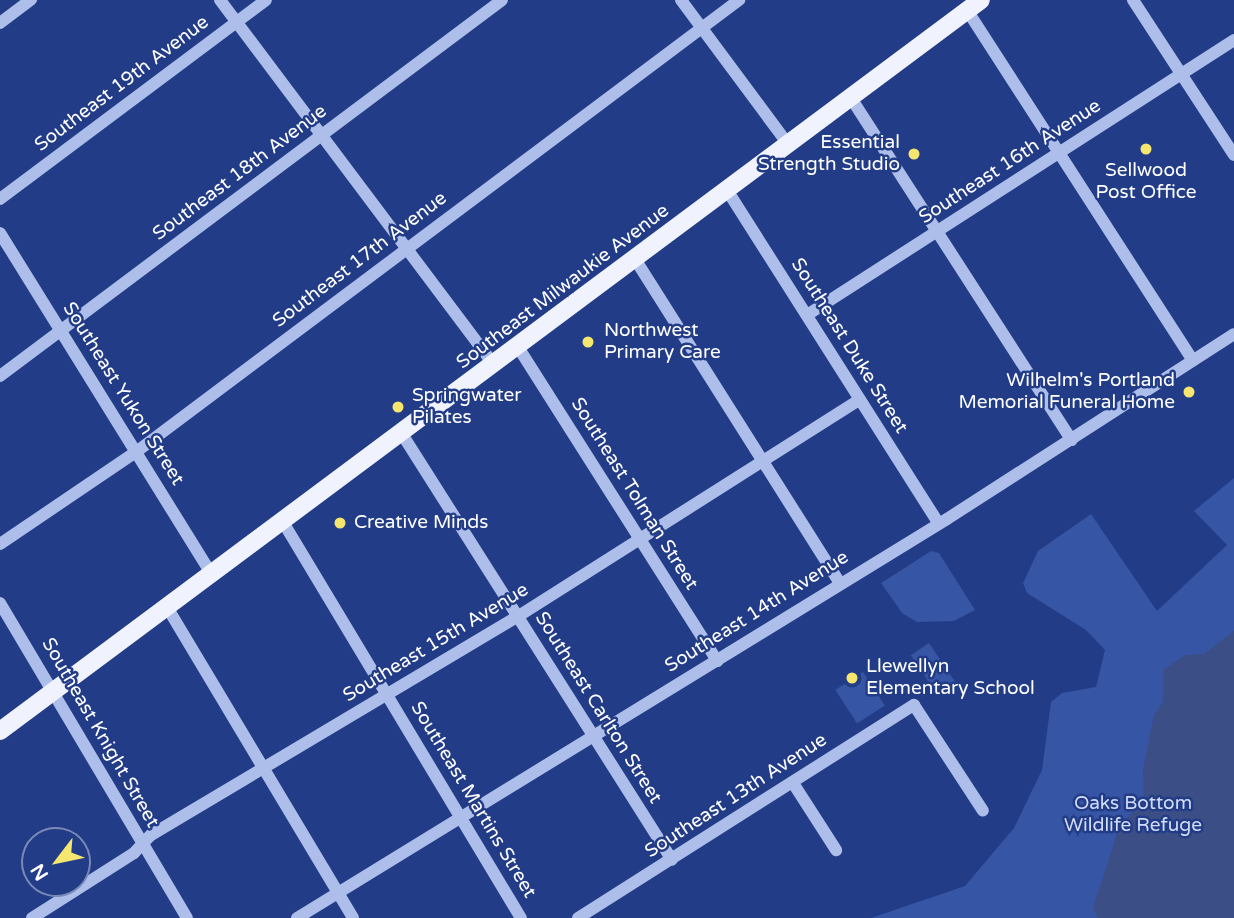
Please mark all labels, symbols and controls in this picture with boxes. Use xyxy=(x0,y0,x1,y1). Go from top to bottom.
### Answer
street label: Southeast 19th Avenue xyxy=(30,11,214,157)
street label: Southeast 16th Avenue xyxy=(915,95,1105,229)
street label: Southeast 18th Avenue xyxy=(148,100,332,246)
place label: Essential Strength Studio xyxy=(758,132,900,176)
marker: Sellwood Post Office xyxy=(1138,141,1154,157)
marker: Essential Strength Studio xyxy=(906,146,922,162)
place label: Sellwood Post Office xyxy=(1095,160,1197,204)
street label: Southeast 17th Avenue xyxy=(268,187,452,333)
street label: Southeast Milwaukie Avenue xyxy=(452,200,674,374)
street label: Southeast Duke Street xyxy=(786,254,912,438)
street label: Southeast Yukon Street xyxy=(57,298,189,490)
place label: Northwest Primary Care xyxy=(604,320,721,364)
marker: Northwest Primary Care xyxy=(578,332,598,352)
place label: Wilhelm's Portland Memorial Funeral Home xyxy=(959,370,1175,414)
marker: Wilhelm's Portland Memorial Funeral Home xyxy=(1181,384,1197,400)
place label: Springwater Pilates xyxy=(412,385,522,429)
street label: Southeast Tolman Street xyxy=(566,394,702,594)
marker: Springwater Pilates xyxy=(390,399,406,415)
place label: Creative Minds xyxy=(354,512,488,534)
marker: Creative Minds xyxy=(332,515,348,531)
street label: Southeast 14th Avenue xyxy=(661,546,853,678)
street label: Southeast 15th Avenue xyxy=(339,579,533,707)
street label: Southeast Carlton Street xyxy=(530,608,666,808)
street label: Southeast Knight Street xyxy=(36,634,164,832)
place label: Llewellyn Elementary School xyxy=(866,656,1035,700)
marker: Llewellyn Elementary School xyxy=(844,670,860,686)
street label: Southeast Martins Street xyxy=(405,698,541,902)
street label: Southeast 13th Avenue xyxy=(641,729,831,863)
park label: Oaks Bottom Wildlife Refuge xyxy=(1064,793,1202,837)
north arrow xyxy=(21,827,91,897)
text: N xyxy=(27,860,53,884)

